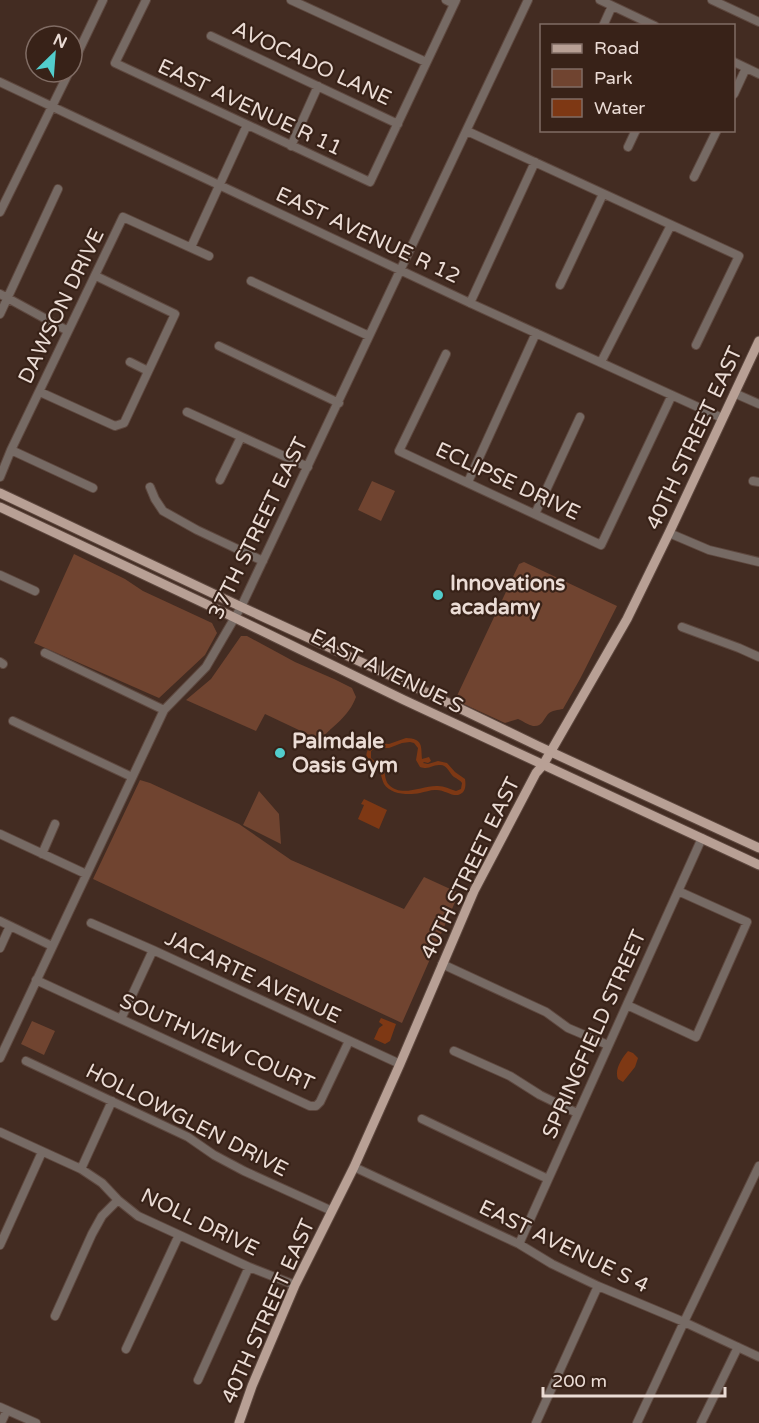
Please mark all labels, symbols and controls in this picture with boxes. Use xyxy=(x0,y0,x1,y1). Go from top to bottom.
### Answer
street label: AVOCADO LANE xyxy=(228,16,395,111)
north arrow xyxy=(24,24,84,84)
legend xyxy=(540,24,735,132)
text: N xyxy=(50,30,70,53)
text: Road xyxy=(594,37,639,59)
street label: EAST AVENUE R 11 xyxy=(154,54,346,161)
text: Park xyxy=(594,67,633,89)
text: Water xyxy=(594,97,645,119)
street label: EAST AVENUE R 12 xyxy=(272,182,464,289)
street label: DAWSON DRIVE xyxy=(13,225,110,388)
street label: 40TH STREET EAST xyxy=(641,342,748,534)
street label: 37TH STREET EAST xyxy=(204,433,313,623)
street label: ECLIPSE DRIVE xyxy=(432,437,584,526)
place label: Innovations acadamy xyxy=(450,571,565,620)
marker: Innovations acadamy xyxy=(431,588,445,602)
street label: EAST AVENUE S xyxy=(306,624,467,719)
place label: Palmdale Oasis Gym xyxy=(292,729,398,778)
marker: Palmdale Oasis Gym xyxy=(273,746,287,760)
street label: 40TH STREET EAST xyxy=(416,773,525,963)
street label: JACARTE AVENUE xyxy=(161,926,345,1029)
street label: SPRINGFIELD STREET xyxy=(537,926,652,1142)
street label: SOUTHVIEW COURT xyxy=(116,988,318,1097)
street label: HOLLOWGLEN DRIVE xyxy=(81,1059,292,1182)
street label: NOLL DRIVE xyxy=(137,1183,263,1262)
street label: EAST AVENUE S 4 xyxy=(475,1195,653,1298)
street label: 40TH STREET EAST xyxy=(216,1215,321,1407)
scale bar xyxy=(543,1360,724,1398)
text: 200 m xyxy=(552,1370,607,1392)

